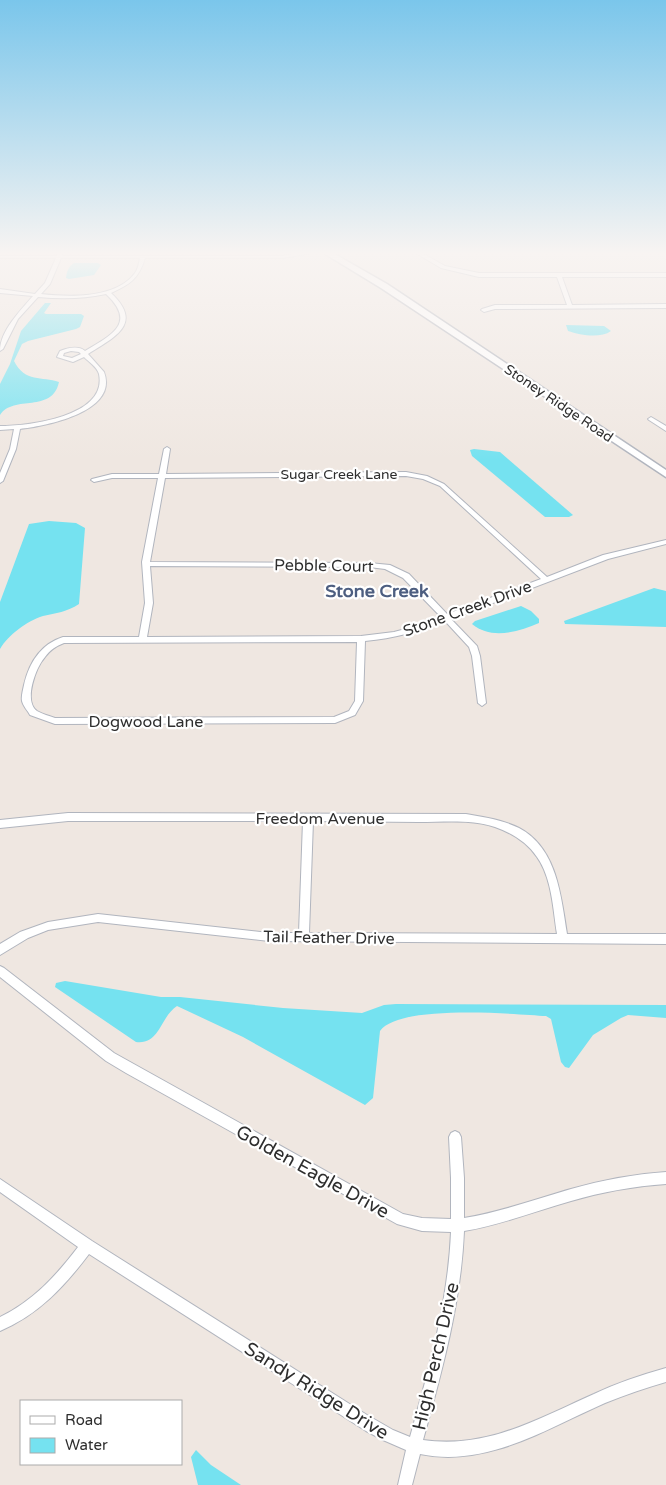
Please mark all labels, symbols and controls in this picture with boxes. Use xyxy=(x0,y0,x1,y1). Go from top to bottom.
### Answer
street label: Stoney Ridge Road xyxy=(501,361,616,446)
street label: Sugar Creek Lane xyxy=(280,466,398,483)
street label: Pebble Court xyxy=(274,555,374,577)
street label: Stone Creek Drive xyxy=(400,576,534,642)
district label: Stone Creek xyxy=(325,580,429,602)
street label: Dogwood Lane xyxy=(89,712,203,732)
street label: Freedom Avenue xyxy=(255,809,385,829)
street label: Tail Feather Drive xyxy=(263,927,395,949)
street label: Golden Eagle Drive xyxy=(232,1121,393,1223)
street label: High Perch Drive xyxy=(408,1280,464,1432)
street label: Sandy Ridge Drive xyxy=(240,1338,393,1444)
legend xyxy=(20,1400,182,1465)
text: Road xyxy=(65,1411,103,1429)
text: Water xyxy=(65,1436,108,1454)

